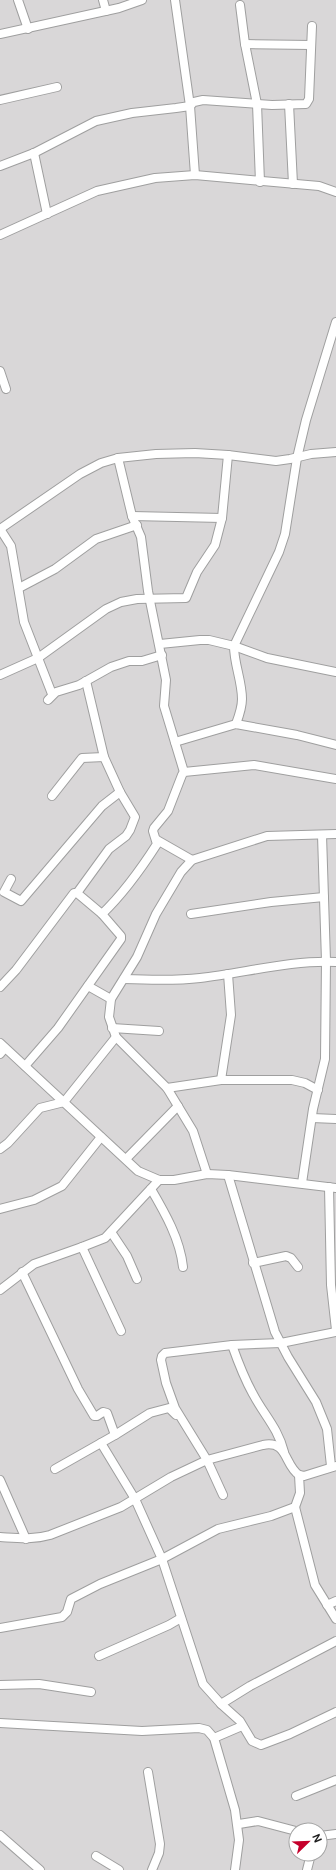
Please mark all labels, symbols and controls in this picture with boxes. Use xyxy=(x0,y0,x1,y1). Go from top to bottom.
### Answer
north arrow xyxy=(288,1822,328,1862)
text: N xyxy=(309,1832,325,1845)

